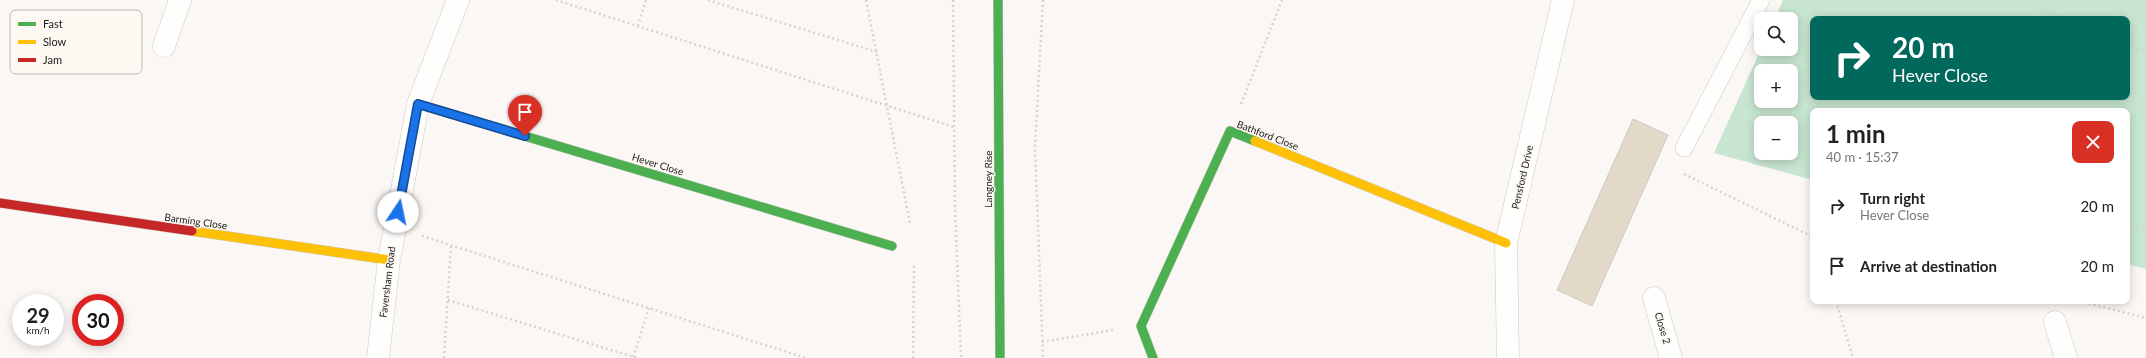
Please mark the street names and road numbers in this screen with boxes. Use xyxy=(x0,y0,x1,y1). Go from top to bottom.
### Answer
street label: Bathford Close xyxy=(1235,118,1301,152)
street label: Pensford Drive xyxy=(1509,144,1535,210)
street label: Hever Close xyxy=(631,150,685,178)
street label: Langney Rise xyxy=(982,150,994,208)
street label: Barming Close xyxy=(164,211,228,231)
street label: Faversham Road xyxy=(377,246,397,318)
street label: Close 2 xyxy=(1652,311,1674,346)

